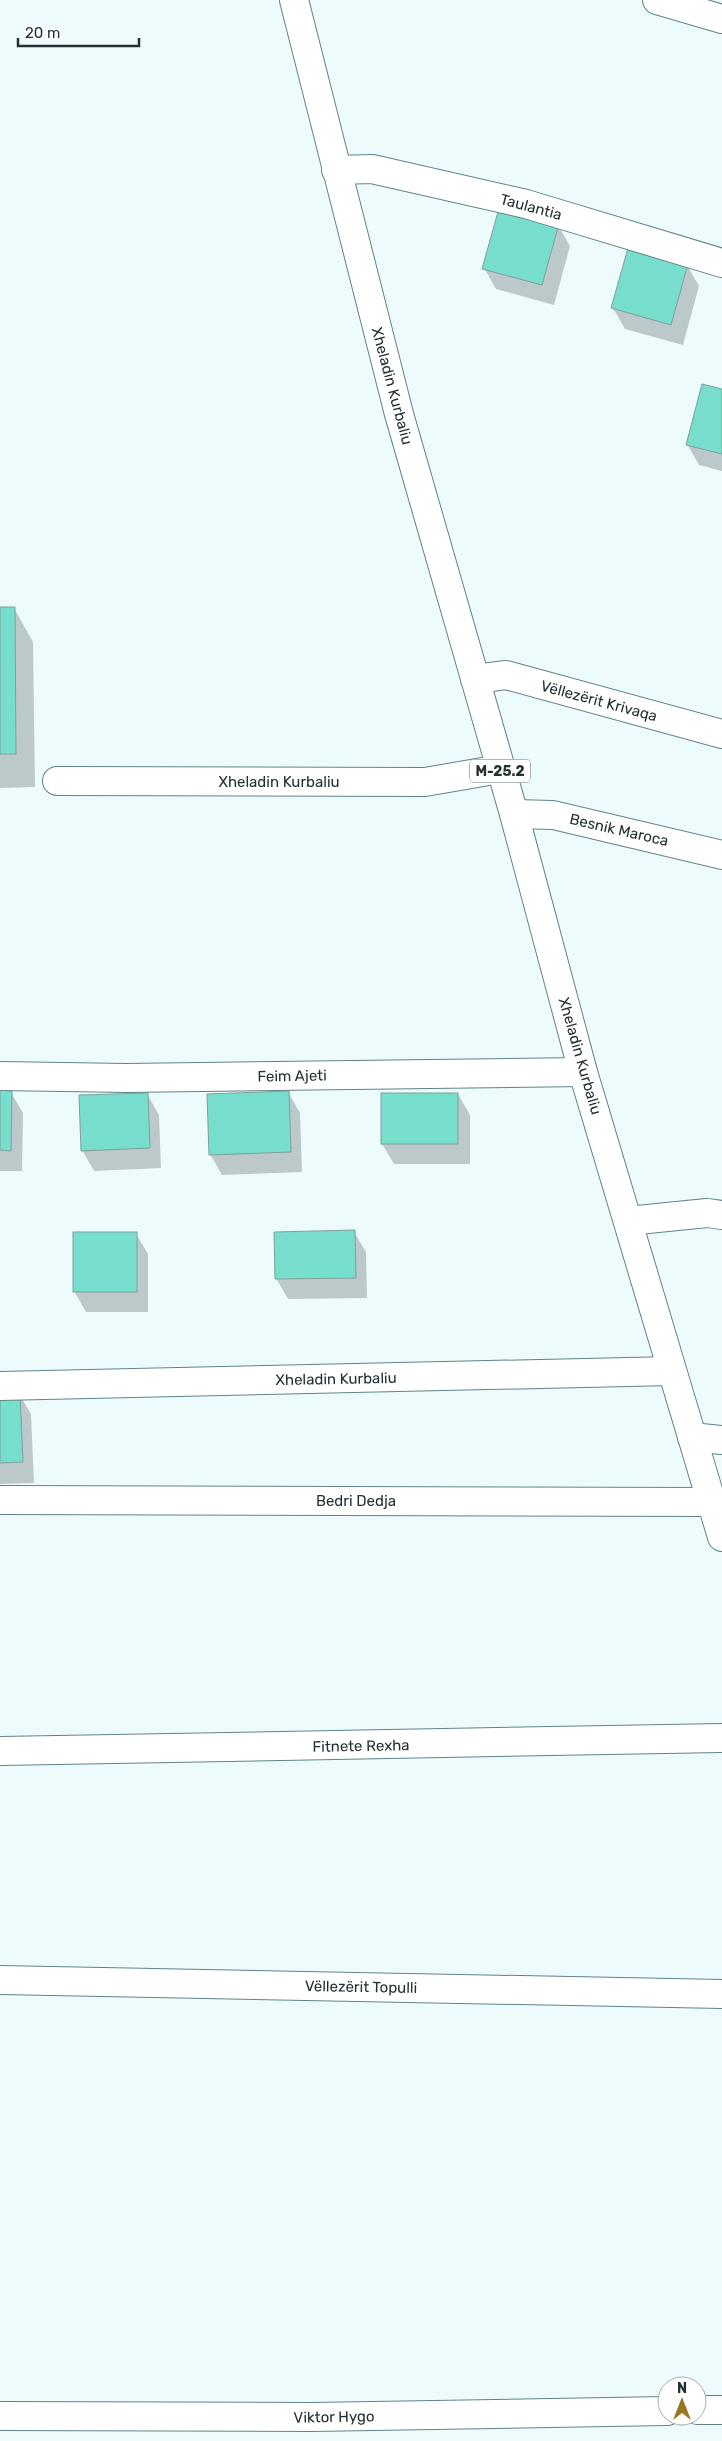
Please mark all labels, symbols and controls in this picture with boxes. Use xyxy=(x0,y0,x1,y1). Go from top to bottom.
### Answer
scale bar xyxy=(18,15,139,47)
text: 20 m xyxy=(25,24,60,42)
street label: Taulantia xyxy=(498,190,564,224)
street label: Xheladin Kurbaliu xyxy=(368,325,416,447)
street label: Vëllezërit Krivaqa xyxy=(539,677,659,725)
road number: M-25.2 xyxy=(470,759,530,782)
street label: Xheladin Kurbaliu xyxy=(218,773,340,791)
street label: Besnik Maroca xyxy=(568,810,670,850)
street label: Xheladin Kurbaliu xyxy=(555,995,605,1117)
street label: Feim Ajeti xyxy=(257,1066,327,1086)
street label: Xheladin Kurbaliu xyxy=(275,1369,397,1389)
street label: Bedri Dedja xyxy=(316,1492,396,1510)
street label: Fitnete Rexha xyxy=(312,1736,410,1756)
street label: Vëllezërit Topulli xyxy=(305,1977,417,1997)
north arrow xyxy=(657,2376,707,2426)
text: N xyxy=(677,2380,687,2397)
street label: Viktor Hygo xyxy=(293,2407,375,2427)

